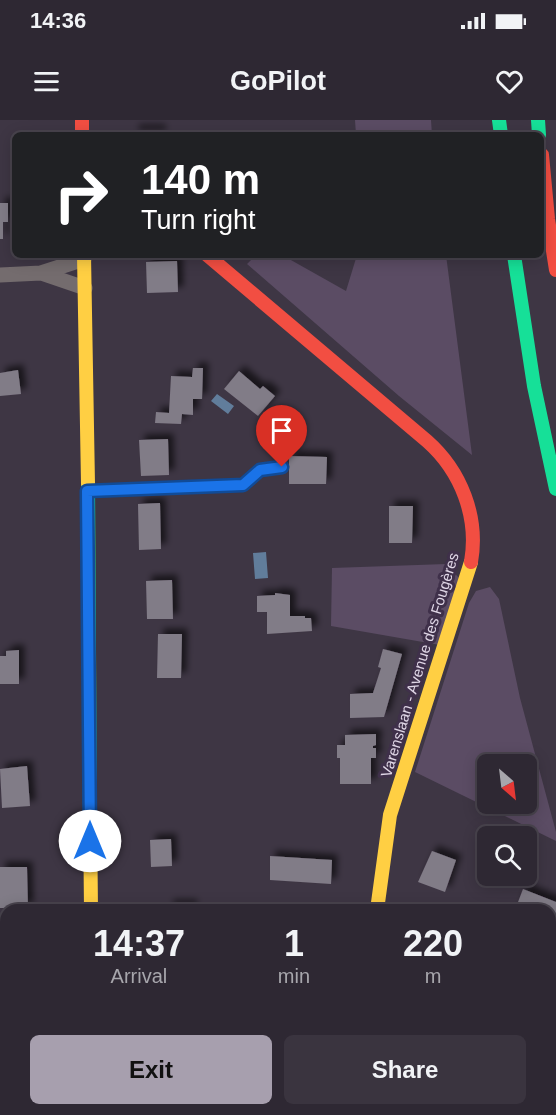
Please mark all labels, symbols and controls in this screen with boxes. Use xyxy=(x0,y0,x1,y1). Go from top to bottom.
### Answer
text: 14:36 xyxy=(30,8,86,33)
icon: menu xyxy=(30,65,63,98)
icon: heart xyxy=(493,65,526,98)
text: GoPilot xyxy=(230,66,326,96)
icon: right xyxy=(42,156,120,234)
text: 140 m xyxy=(141,156,260,203)
text: Turn right xyxy=(141,205,256,235)
pin xyxy=(256,405,307,467)
icon: arrive xyxy=(265,414,298,447)
street label: Varenslaan - Avenue des Fougères xyxy=(377,551,462,779)
north arrow xyxy=(477,754,537,814)
map controls xyxy=(477,754,537,886)
position arrow xyxy=(58,809,122,873)
button: search xyxy=(477,826,537,886)
text: 14:37 xyxy=(93,923,185,964)
text: 1 xyxy=(284,923,304,964)
text: 220 xyxy=(403,923,463,964)
text: Arrival xyxy=(111,965,167,987)
text: min xyxy=(278,965,310,987)
text: m xyxy=(425,965,441,987)
button: Exit xyxy=(30,1035,272,1104)
button: Share xyxy=(284,1035,526,1104)

